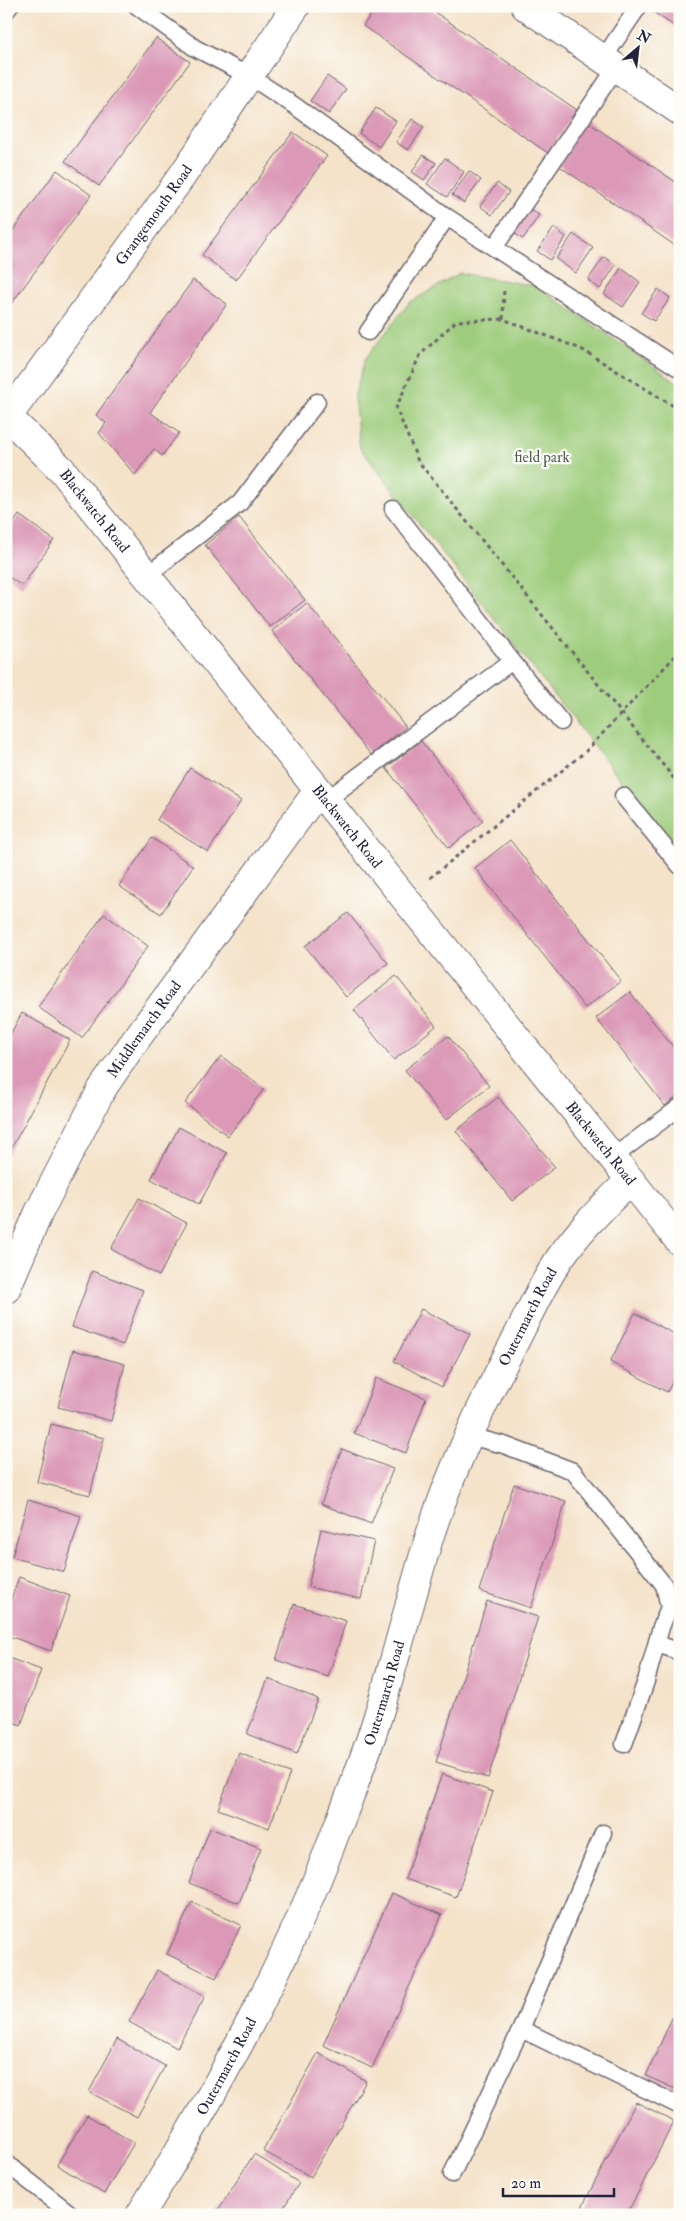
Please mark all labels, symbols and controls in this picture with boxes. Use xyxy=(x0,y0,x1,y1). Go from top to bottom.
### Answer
north arrow xyxy=(614,22,664,72)
text: N xyxy=(633,26,654,48)
street label: Grangemouth Road xyxy=(111,161,197,269)
park label: field park xyxy=(514,448,570,468)
street label: Blackwatch Road xyxy=(55,466,134,557)
street label: Blackwatch Road xyxy=(308,781,386,873)
street label: Middlemarch Road xyxy=(103,977,186,1082)
street label: Blackwatch Road xyxy=(561,1098,640,1190)
street label: Outermarch Road xyxy=(495,1264,562,1369)
street label: Outermarch Road xyxy=(360,1638,409,1748)
street label: Outermarch Road xyxy=(193,2014,261,2119)
scale bar xyxy=(503,2166,615,2198)
text: 20 m xyxy=(511,2174,541,2193)

